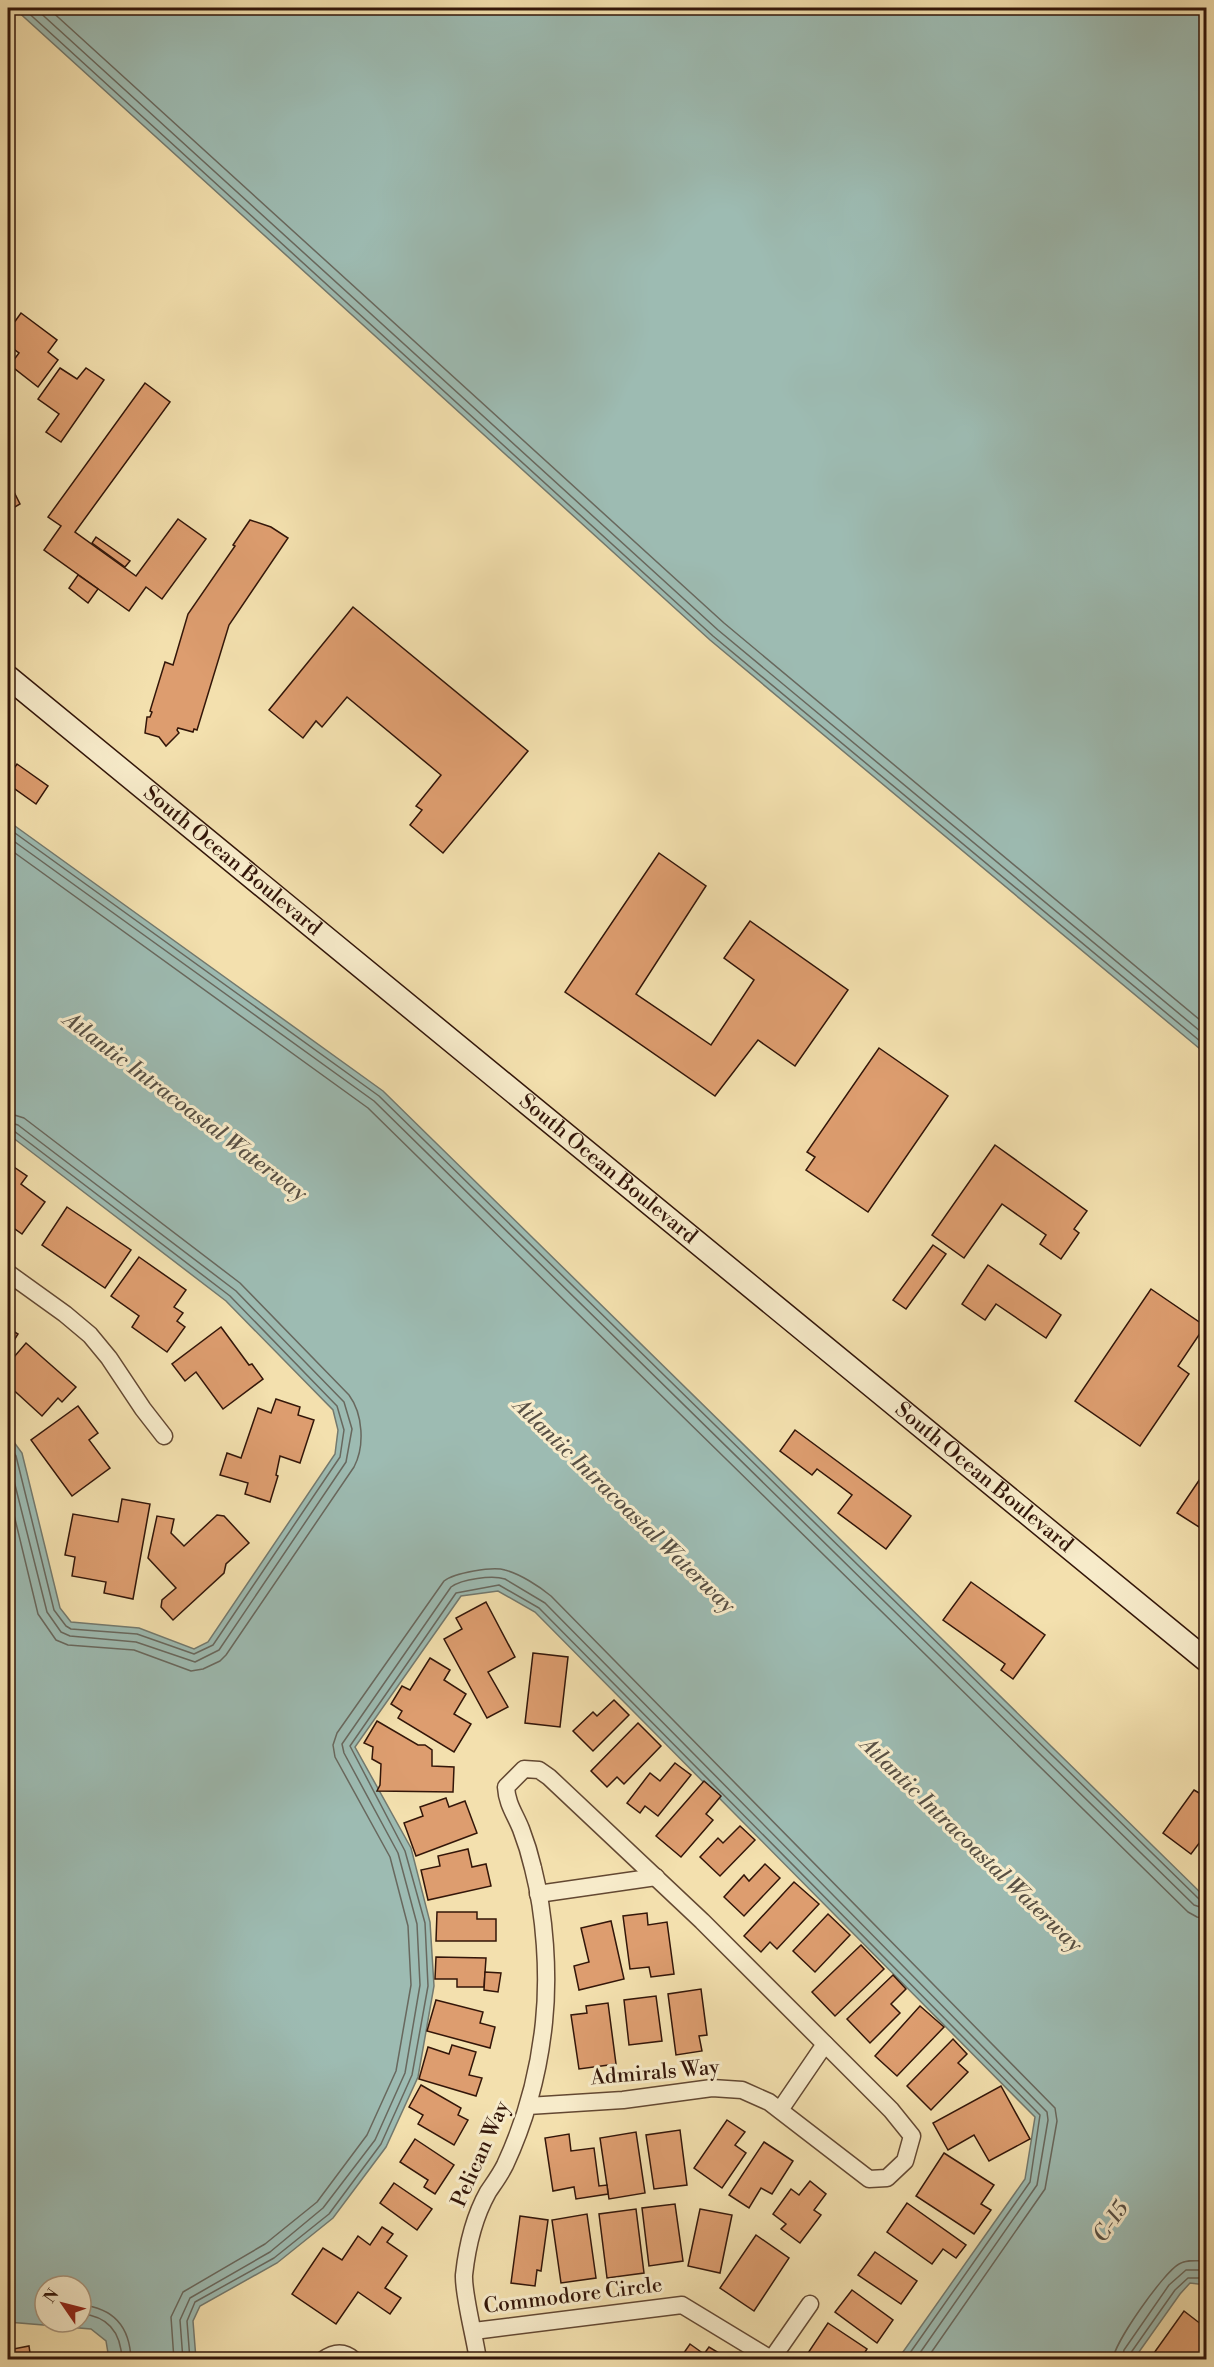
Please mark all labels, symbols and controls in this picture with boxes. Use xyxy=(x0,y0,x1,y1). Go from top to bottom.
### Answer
street label: South Ocean Boulevard xyxy=(138,780,327,942)
water label: Atlantic Intracoastal Waterway xyxy=(56,1005,313,1208)
street label: South Ocean Boulevard xyxy=(514,1089,702,1250)
water label: Atlantic Intracoastal Waterway xyxy=(506,1391,741,1620)
street label: South Ocean Boulevard xyxy=(889,1397,1078,1558)
water label: Atlantic Intracoastal Waterway xyxy=(853,1730,1088,1959)
street label: Admirals Way xyxy=(589,2054,721,2092)
street label: Pelican Way xyxy=(446,2096,516,2211)
water label: C-15 xyxy=(1087,2195,1135,2248)
street label: Commodore Circle xyxy=(482,2272,664,2320)
north arrow xyxy=(33,2274,93,2334)
text: N xyxy=(40,2285,64,2307)

